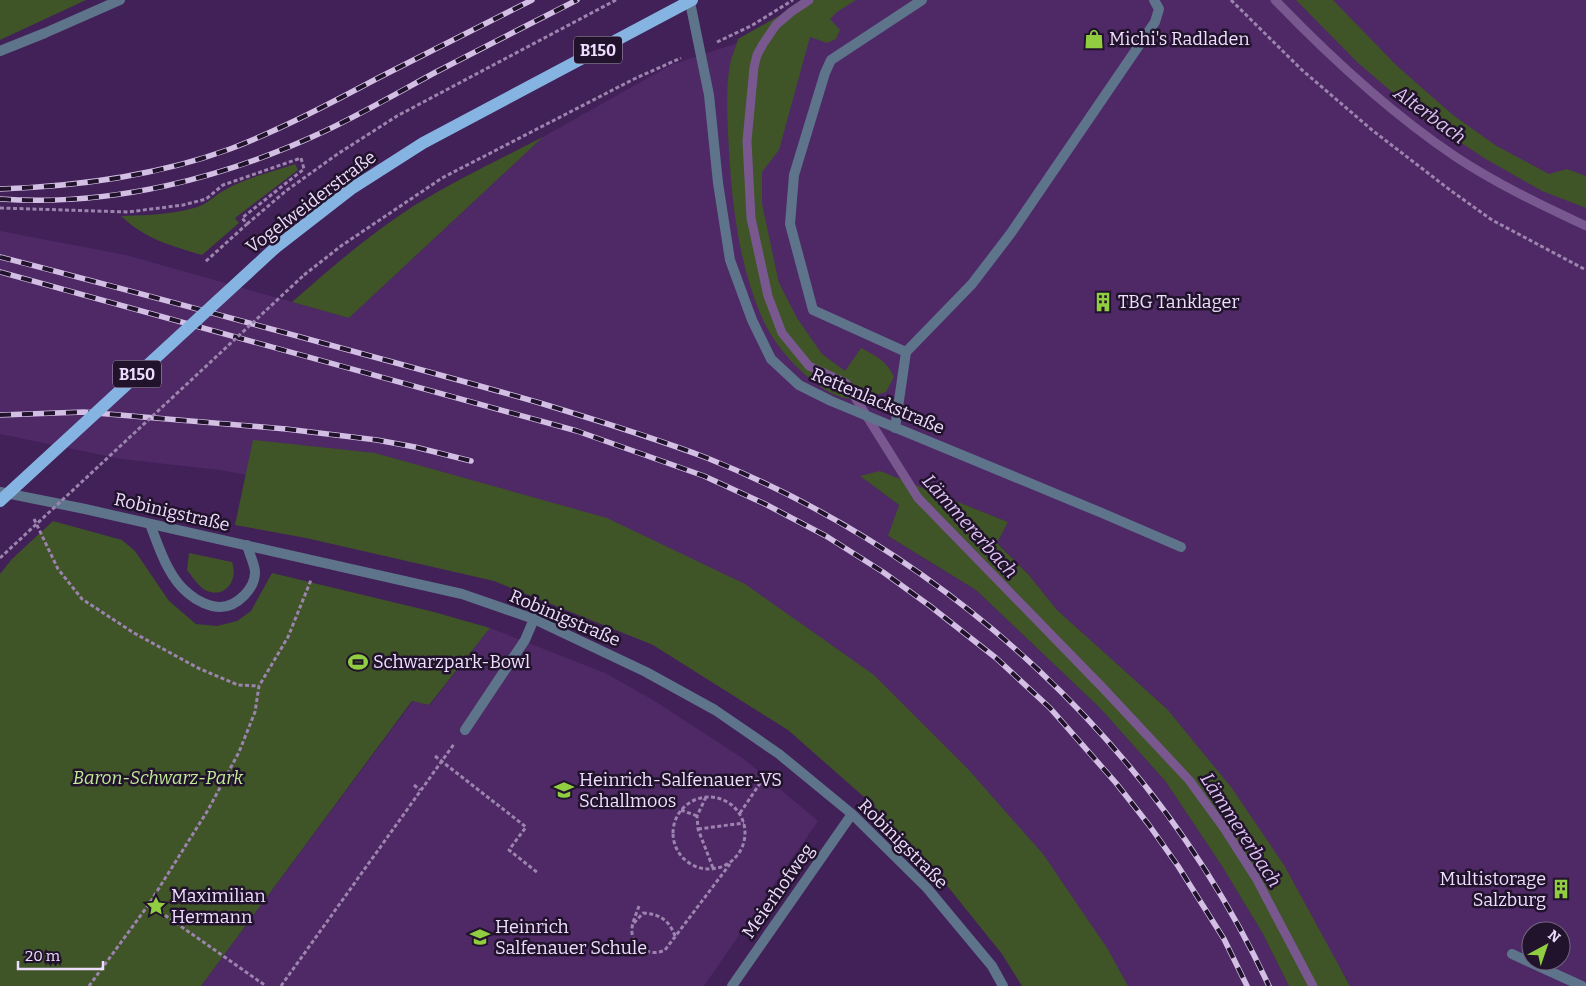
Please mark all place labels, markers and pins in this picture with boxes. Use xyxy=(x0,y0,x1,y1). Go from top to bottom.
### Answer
shop icon: Michi's Radladen xyxy=(1083,28,1105,50)
place label: Michi's Radladen xyxy=(1109,28,1250,50)
building icon: TBG Tanklager xyxy=(1092,291,1114,313)
place label: TBG Tanklager xyxy=(1118,291,1239,313)
sports icon: Schwarzpark-Bowl xyxy=(347,651,369,673)
place label: Schwarzpark-Bowl xyxy=(373,651,530,673)
place label: Heinrich-Salfenauer-VS Schallmoos xyxy=(579,769,782,812)
school or university icon: Heinrich-Salfenauer-VS Schallmoos xyxy=(553,779,575,801)
place label: Multistorage Salzburg xyxy=(1440,868,1546,911)
building icon: Multistorage Salzburg xyxy=(1550,878,1572,900)
place label: Maximilian Hermann xyxy=(171,885,266,928)
place icon: Maximilian Hermann xyxy=(145,895,167,917)
place label: Heinrich Salfenauer Schule xyxy=(495,916,647,959)
school or university icon: Heinrich Salfenauer Schule xyxy=(469,926,491,948)

